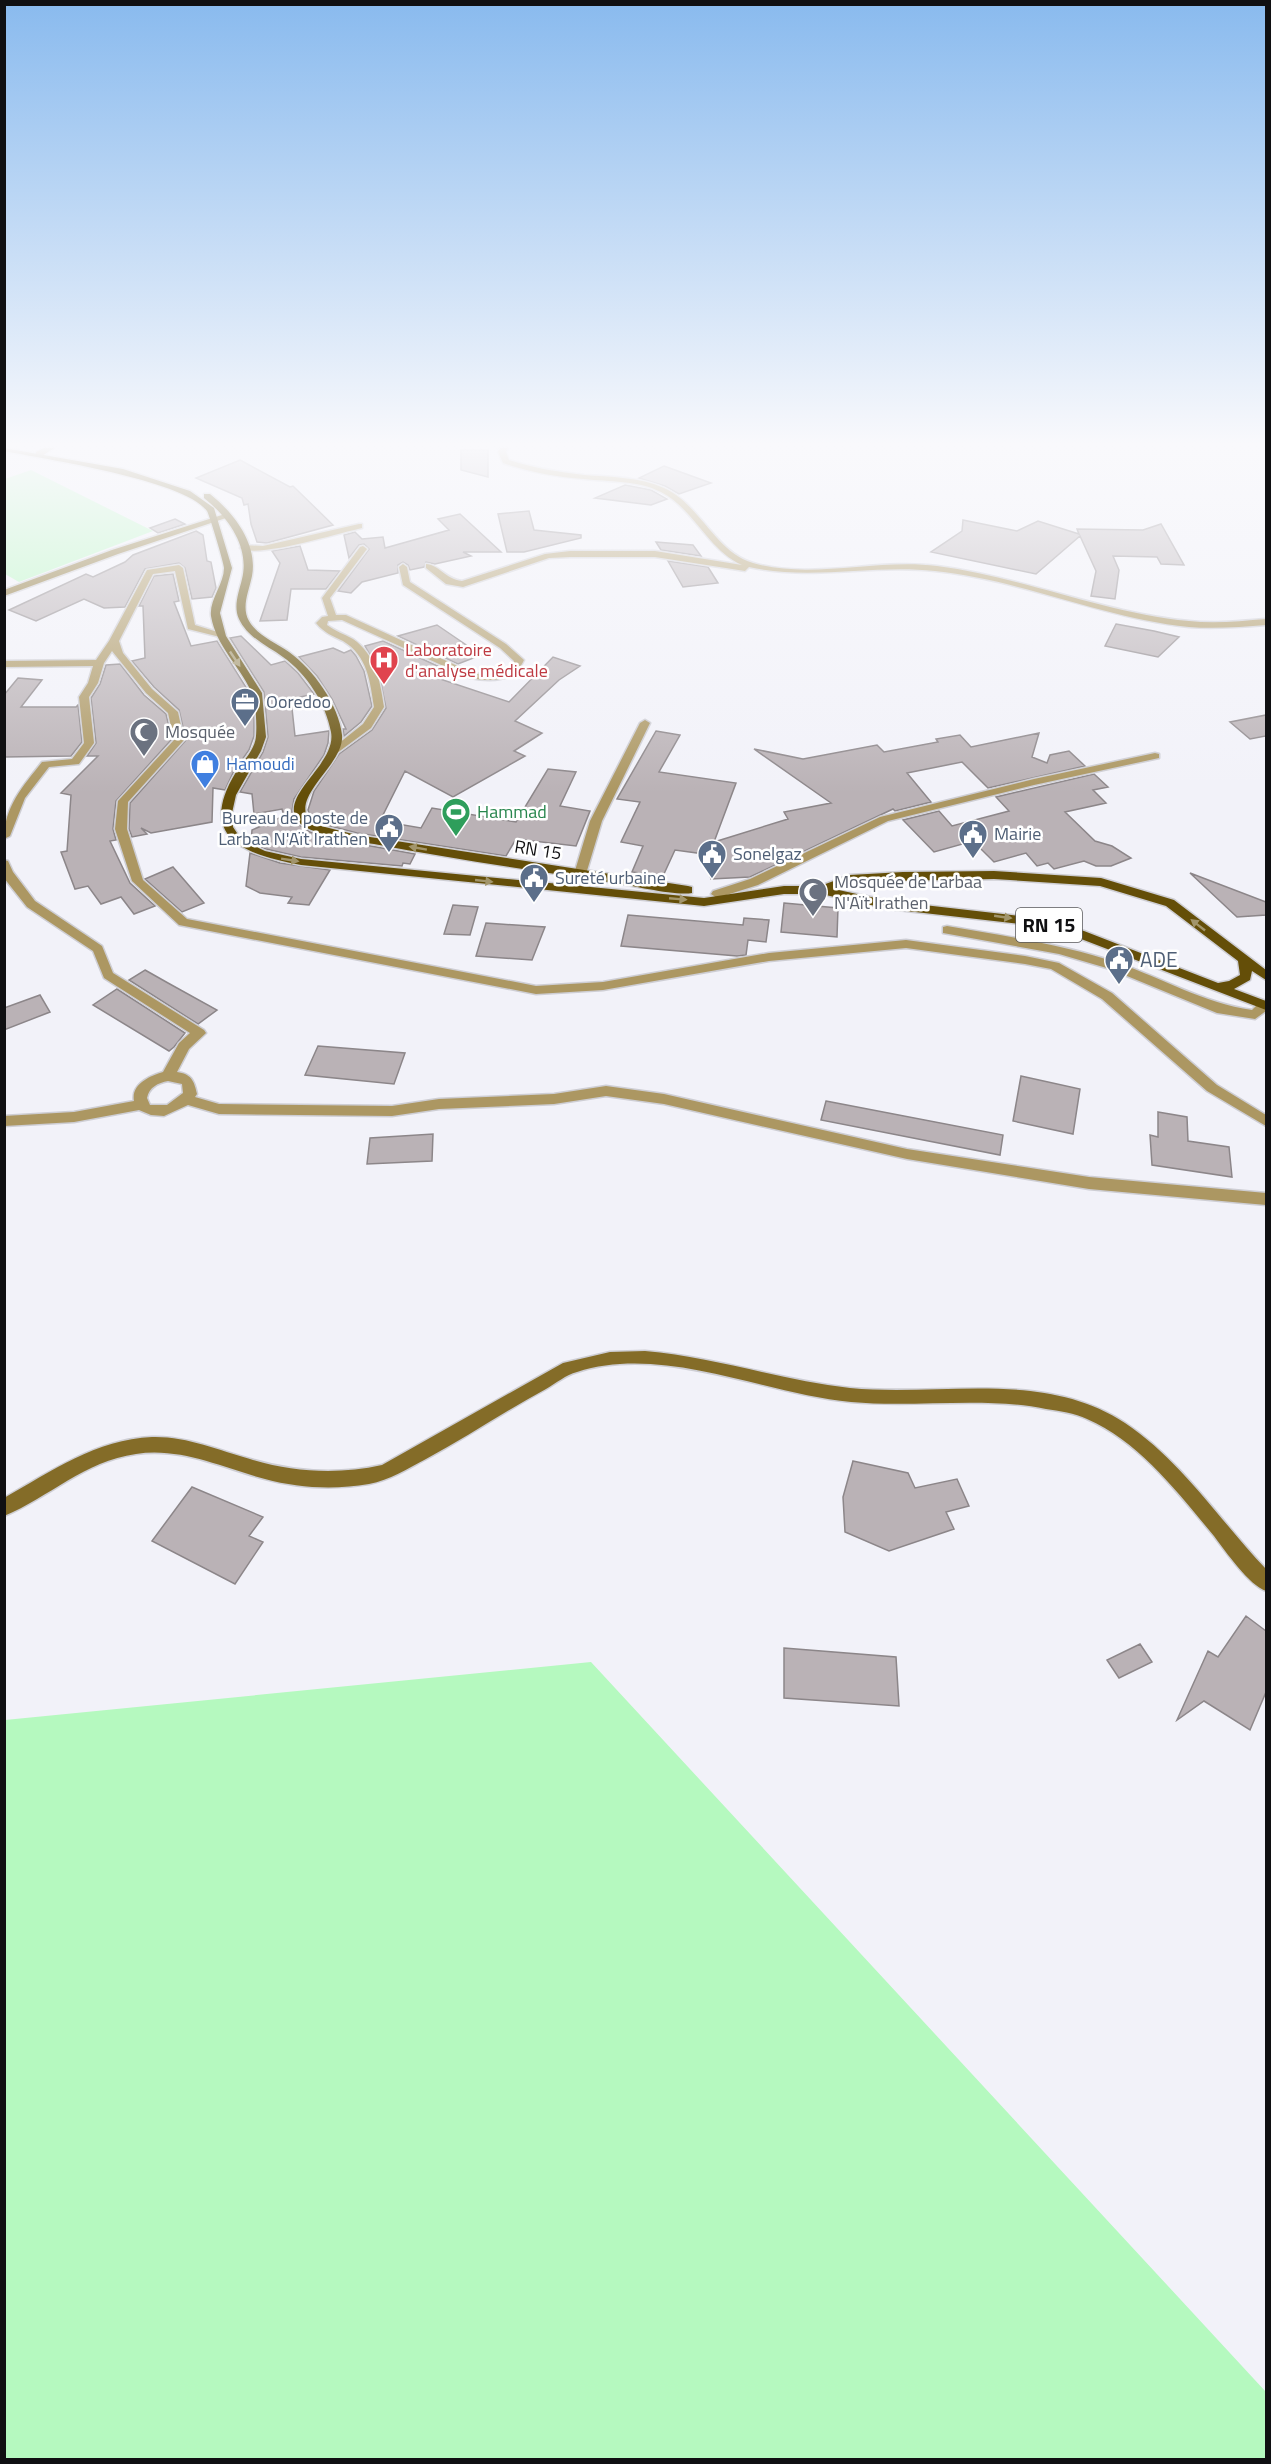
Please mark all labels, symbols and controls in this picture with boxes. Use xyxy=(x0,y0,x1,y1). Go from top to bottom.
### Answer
place label: Laboratoire d'analyse médicale xyxy=(405,636,548,684)
hospital icon: Laboratoire d'analyse médicale xyxy=(368,644,400,686)
one-way arrow xyxy=(229,651,241,667)
office icon: Ooredoo xyxy=(229,686,261,728)
place label: Ooredoo xyxy=(266,688,331,715)
mosque icon: Mosquée xyxy=(128,716,160,758)
place label: Mosquée xyxy=(165,718,235,745)
shop icon: Hamoudi xyxy=(189,748,221,790)
place label: Hamoudi xyxy=(226,750,295,777)
sports icon: Hammad xyxy=(440,796,472,838)
place label: Hammad xyxy=(477,798,547,825)
place label: Bureau de poste de Larbaa N'Aït Irathen xyxy=(218,804,368,852)
public building icon: Bureau de poste de Larbaa N'Aït Irathen xyxy=(373,812,405,854)
public building icon: Mairie xyxy=(957,818,989,860)
place label: Mairie xyxy=(994,820,1041,847)
street label: RN 15 xyxy=(513,832,564,867)
public building icon: Sonelgaz xyxy=(696,838,728,880)
place label: Sonelgaz xyxy=(733,840,802,867)
one-way arrow xyxy=(408,843,427,852)
one-way arrow xyxy=(281,856,300,865)
public building icon: Sureté urbaine xyxy=(518,862,550,904)
place label: Sureté urbaine xyxy=(555,864,666,891)
place label: Mosquée de Larbaa N'Aït Irathen xyxy=(834,868,982,916)
mosque icon: Mosquée de Larbaa N'Aït Irathen xyxy=(797,876,829,918)
one-way arrow xyxy=(474,877,493,886)
one-way arrow xyxy=(669,894,688,904)
road number: RN 15 xyxy=(1016,908,1082,942)
one-way arrow xyxy=(993,912,1012,921)
one-way arrow xyxy=(1190,919,1206,932)
place label: ADE xyxy=(1140,943,1178,975)
public building icon: ADE xyxy=(1103,944,1135,986)

